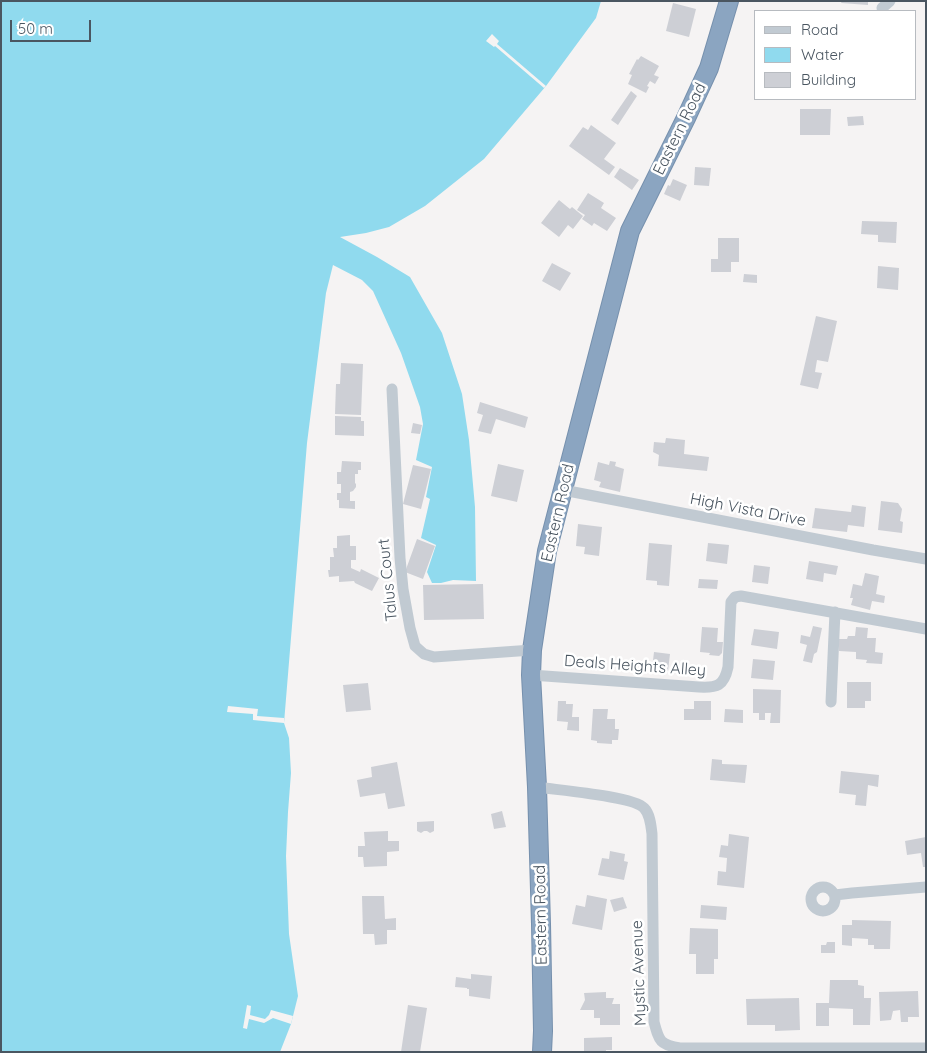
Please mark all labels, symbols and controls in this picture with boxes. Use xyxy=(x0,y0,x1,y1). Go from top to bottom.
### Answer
scale bar xyxy=(12,10,94,42)
legend xyxy=(754,10,917,100)
text: 50 m xyxy=(18,19,53,38)
text: Road xyxy=(801,20,838,39)
text: Water xyxy=(801,45,844,64)
text: Building xyxy=(801,70,856,89)
street label: Eastern Road xyxy=(649,80,711,178)
street label: Eastern Road xyxy=(537,462,579,564)
street label: High Vista Drive xyxy=(688,489,808,531)
street label: Talus Court xyxy=(374,538,402,622)
street label: Deals Heights Alley xyxy=(563,651,707,681)
street label: Eastern Road xyxy=(531,865,551,965)
street label: Mystic Avenue xyxy=(628,920,650,1026)

